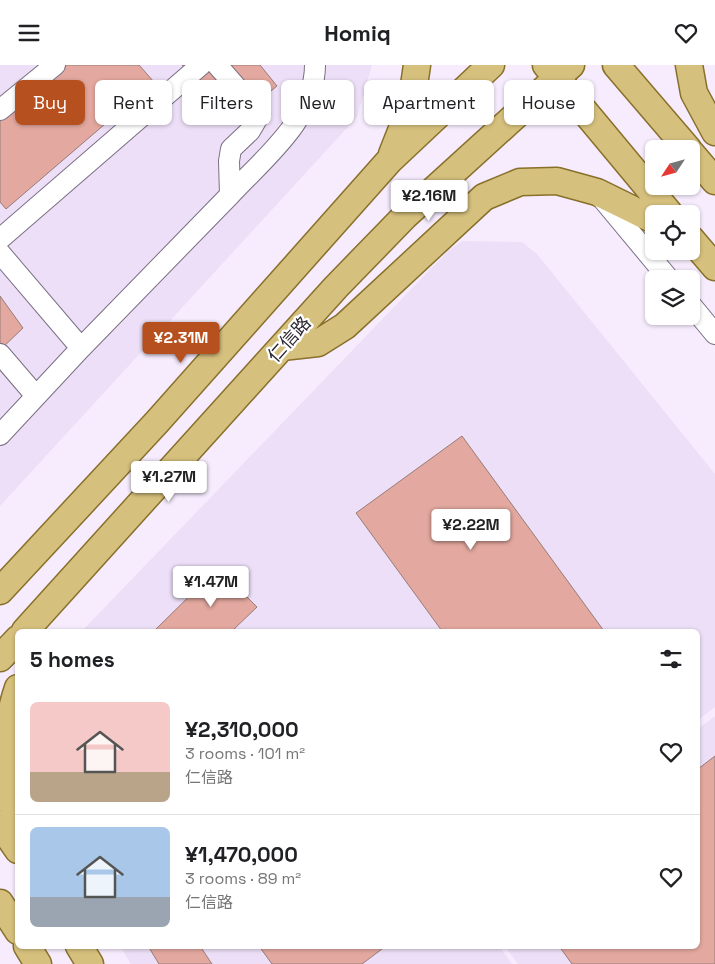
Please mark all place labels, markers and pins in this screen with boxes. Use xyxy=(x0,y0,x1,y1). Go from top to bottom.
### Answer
pin: ¥2.16M xyxy=(388,179,470,222)
pin: ¥2.31M xyxy=(140,321,222,364)
pin: ¥1.27M xyxy=(128,461,210,503)
pin: ¥2.22M xyxy=(430,509,512,551)
pin: ¥1.47M xyxy=(170,565,252,608)

